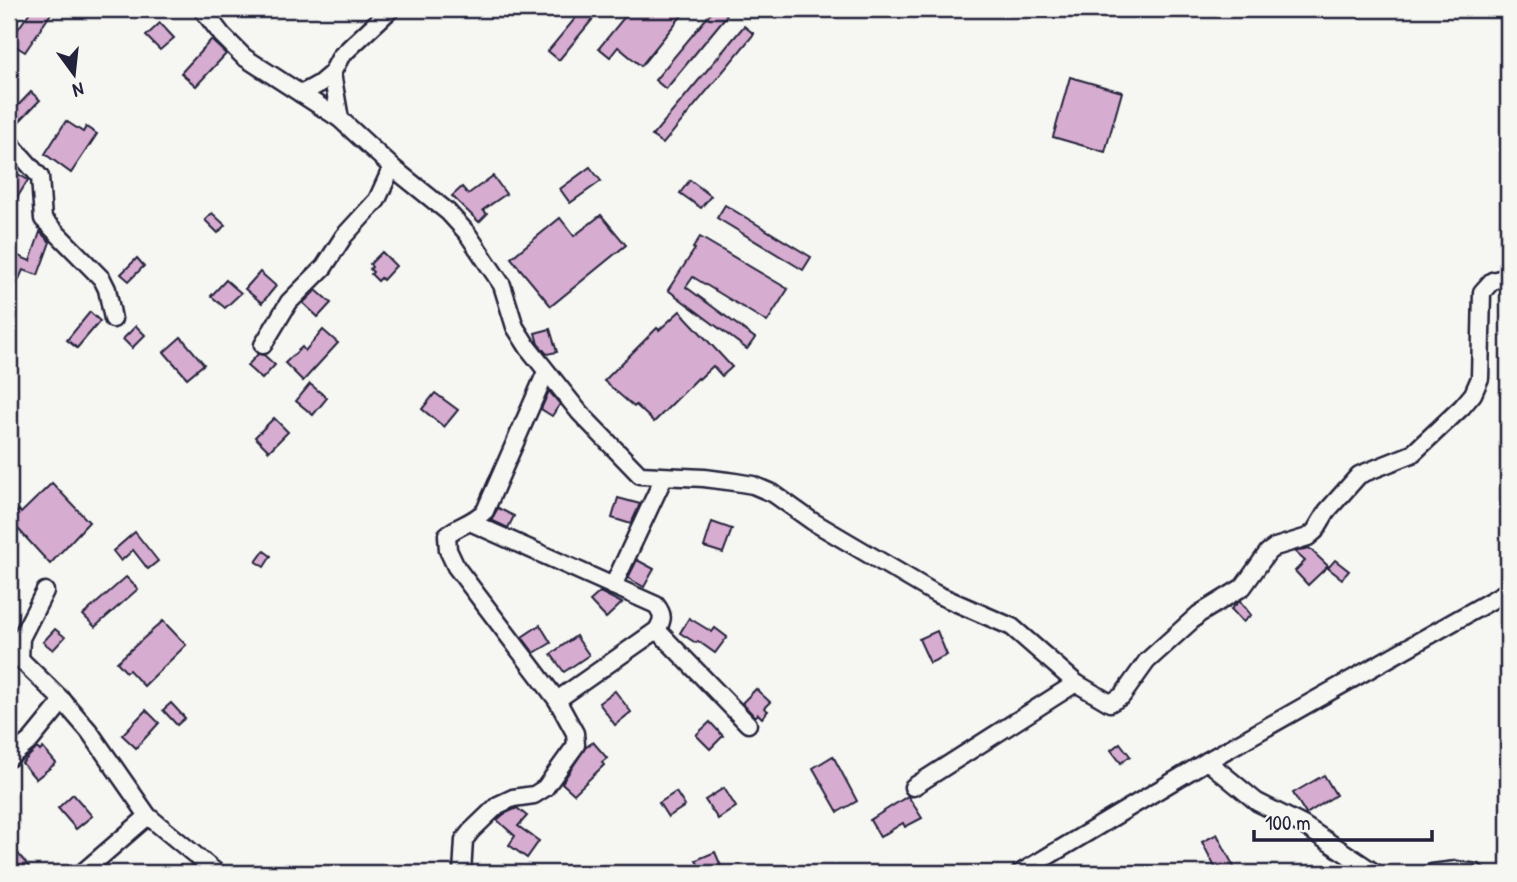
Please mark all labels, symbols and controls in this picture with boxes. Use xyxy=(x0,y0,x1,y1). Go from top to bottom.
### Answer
north arrow xyxy=(38,38,108,108)
text: N xyxy=(70,77,87,104)
scale bar xyxy=(1254,798,1433,842)
text: 100 m xyxy=(1265,808,1311,837)

